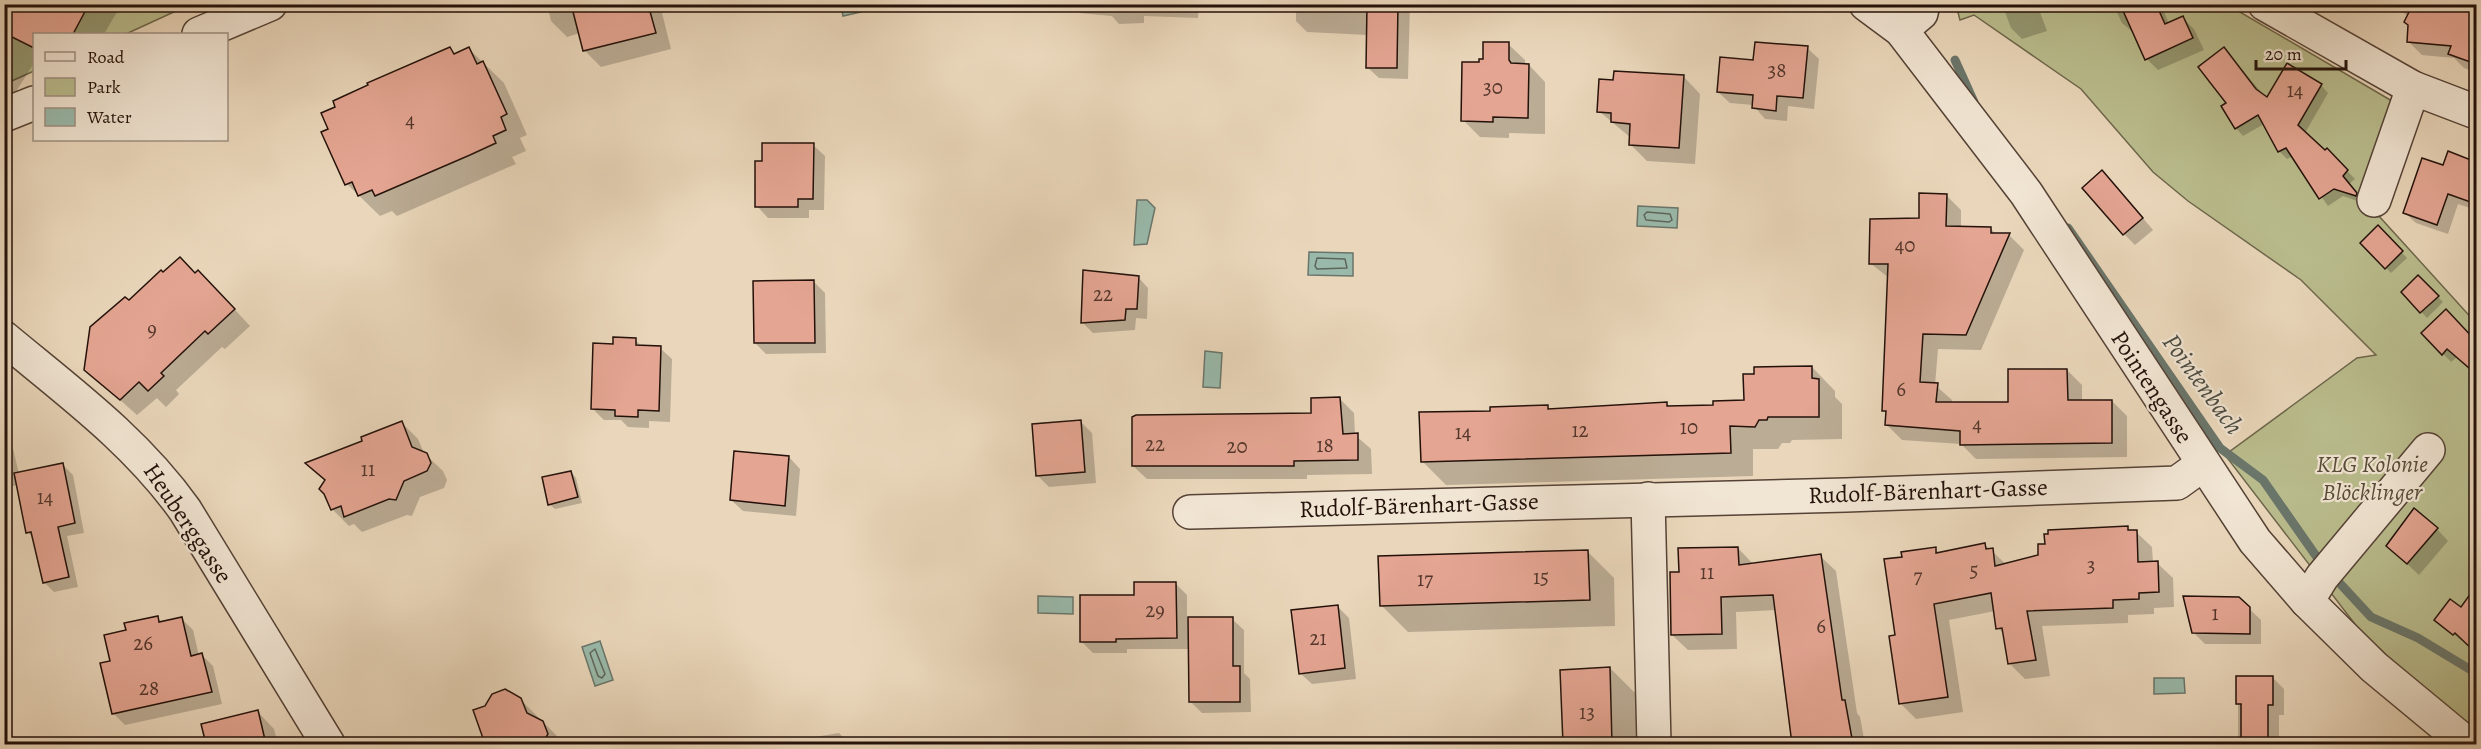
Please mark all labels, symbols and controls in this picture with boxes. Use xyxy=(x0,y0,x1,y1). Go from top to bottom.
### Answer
legend xyxy=(33,33,228,141)
scale bar xyxy=(2256,33,2346,71)
text: 20 m xyxy=(2265,42,2302,66)
text: Road xyxy=(87,45,125,69)
house number: 38 xyxy=(1768,56,1786,84)
house number: 30 xyxy=(1483,73,1503,101)
text: Park xyxy=(87,75,121,99)
house number: 14 xyxy=(2287,76,2303,104)
text: Water xyxy=(86,105,132,129)
house number: 4 xyxy=(405,106,415,134)
house number: 40 xyxy=(1895,231,1915,259)
house number: 22 xyxy=(1093,280,1113,308)
house number: 9 xyxy=(147,315,157,343)
street label: Pointengasse xyxy=(2104,324,2200,450)
water label: Pointenbach xyxy=(2154,326,2252,442)
house number: 6 xyxy=(1896,375,1906,403)
house number: 4 xyxy=(1972,410,1982,438)
house number: 10 xyxy=(1680,413,1698,441)
house number: 12 xyxy=(1571,416,1589,444)
house number: 14 xyxy=(1455,418,1471,446)
house number: 22 xyxy=(1145,430,1165,458)
house number: 18 xyxy=(1316,431,1334,459)
house number: 20 xyxy=(1226,432,1248,460)
park label: KLG Kolonie Blöcklinger xyxy=(2316,448,2428,508)
house number: 11 xyxy=(361,455,375,483)
street label: Heuberggasse xyxy=(136,457,240,589)
street label: Rudolf-Bärenhart-Gasse xyxy=(1808,471,2048,511)
house number: 14 xyxy=(37,483,53,511)
street label: Rudolf-Bärenhart-Gasse xyxy=(1299,485,1539,525)
house number: 3 xyxy=(2087,551,2095,579)
house number: 5 xyxy=(1969,556,1979,584)
house number: 11 xyxy=(1700,558,1714,586)
house number: 7 xyxy=(1914,562,1923,590)
house number: 15 xyxy=(1533,563,1549,591)
house number: 17 xyxy=(1417,565,1433,593)
house number: 29 xyxy=(1145,596,1165,624)
house number: 1 xyxy=(2211,599,2219,627)
house number: 6 xyxy=(1816,612,1826,640)
house number: 21 xyxy=(1309,624,1327,652)
house number: 26 xyxy=(133,629,153,657)
house number: 28 xyxy=(139,674,159,702)
house number: 13 xyxy=(1579,698,1595,726)

